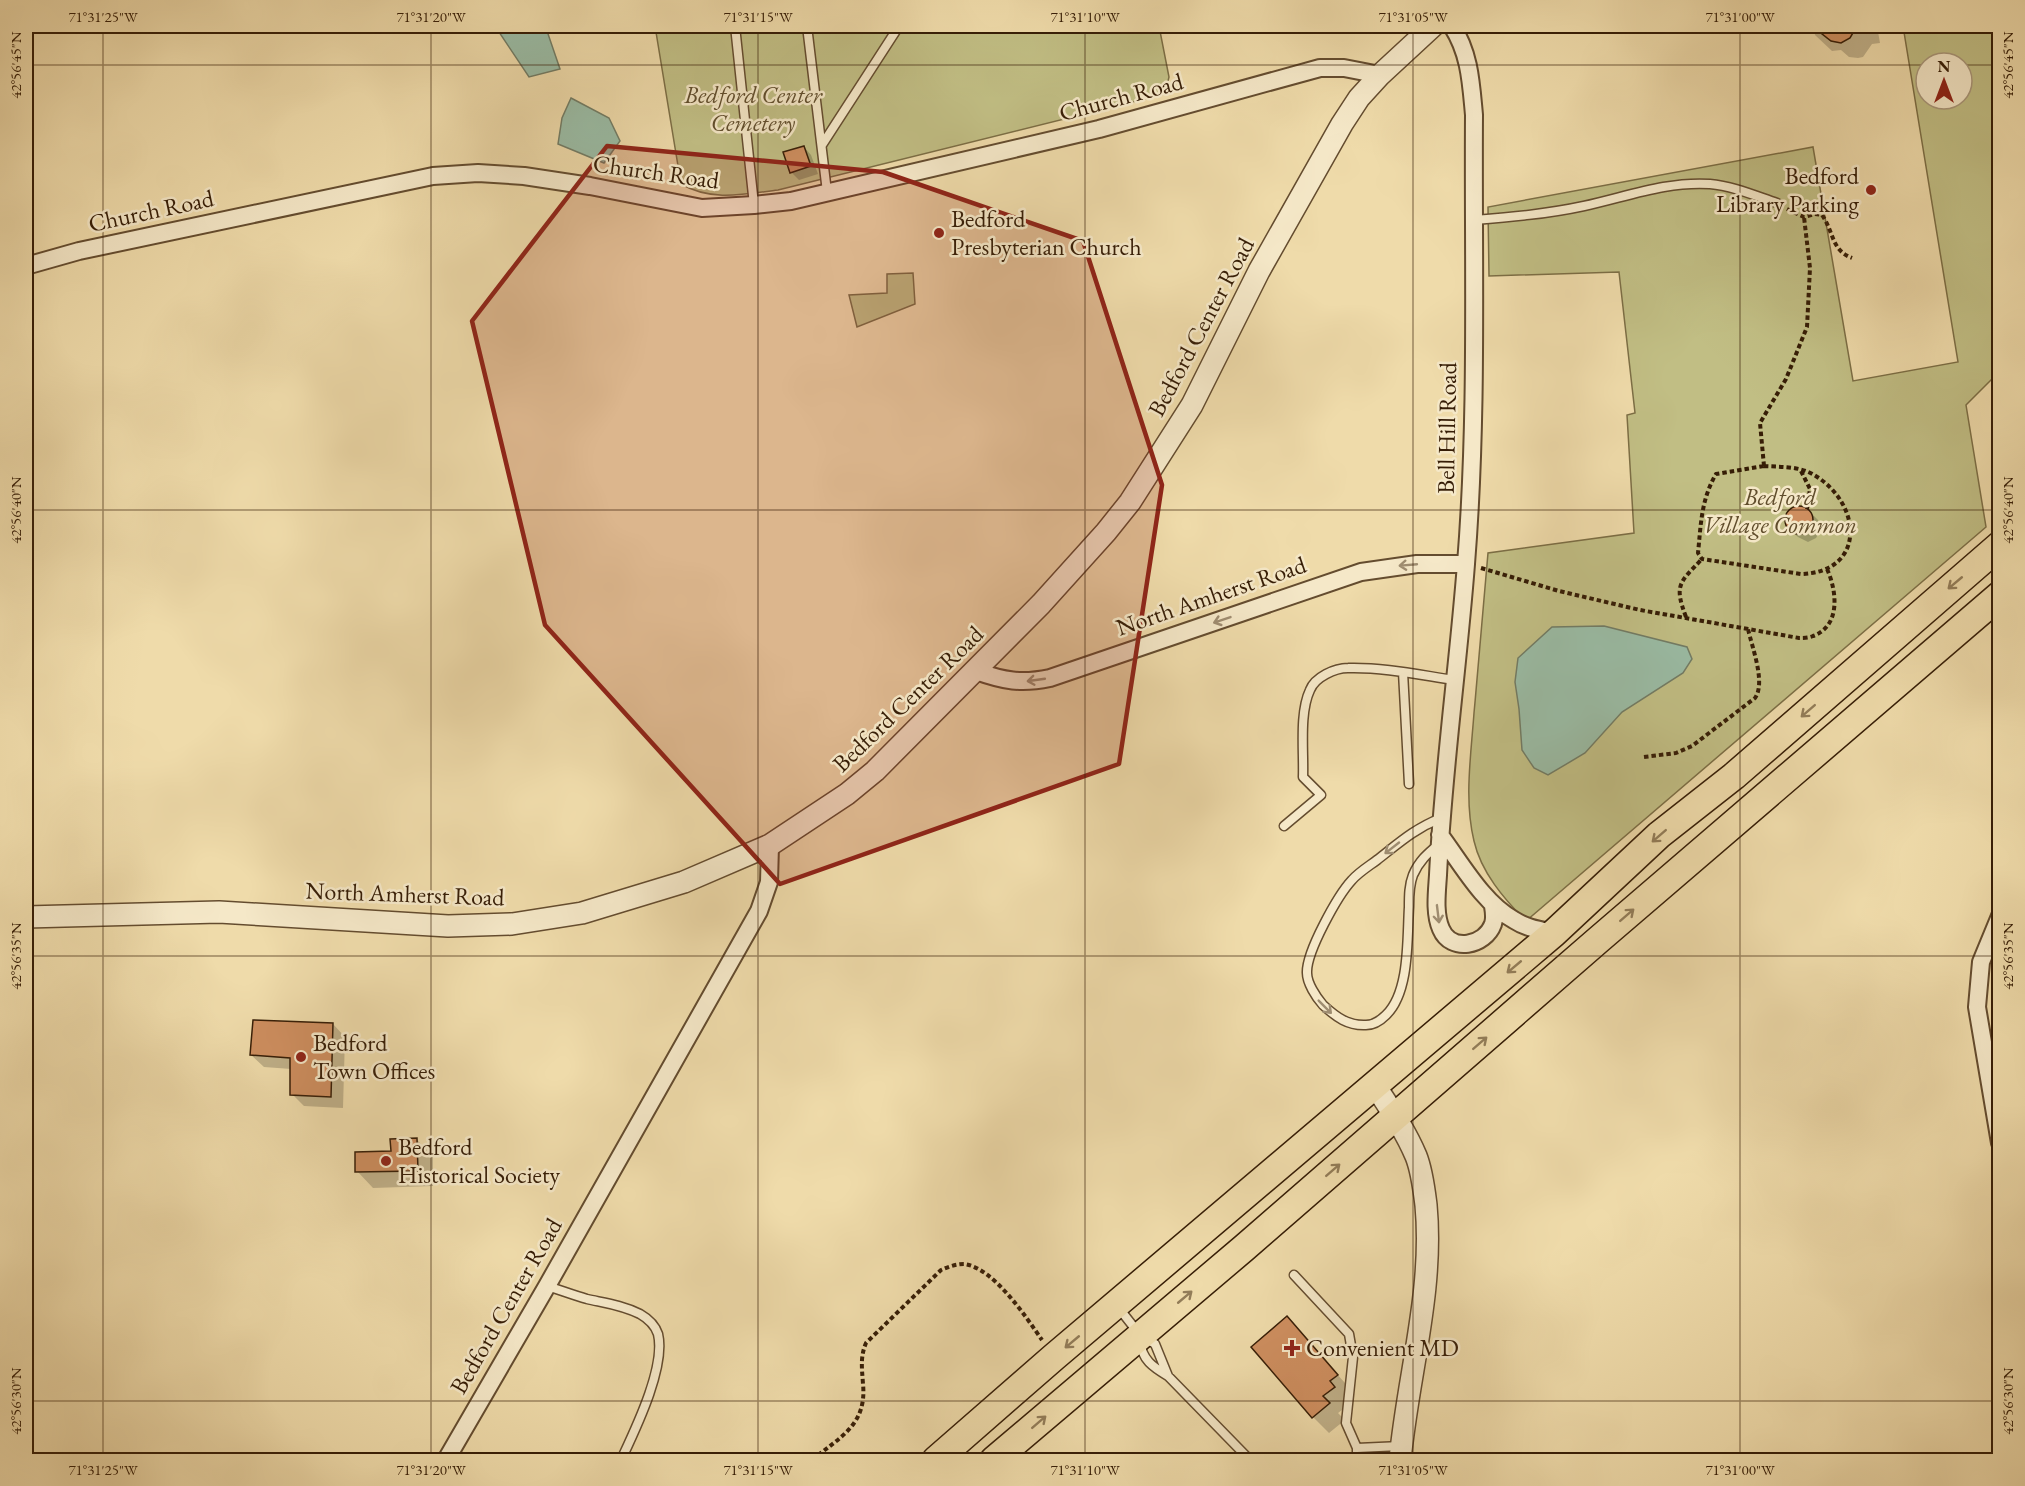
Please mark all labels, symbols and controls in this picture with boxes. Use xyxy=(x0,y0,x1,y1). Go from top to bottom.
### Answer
text: 71°31'25"W xyxy=(68,7,138,26)
text: 71°31'20"W xyxy=(396,7,466,26)
text: 71°31'15"W xyxy=(723,7,793,26)
text: 71°31'10"W xyxy=(1050,7,1120,26)
text: 71°31'05"W xyxy=(1378,7,1448,26)
text: 71°31'00"W xyxy=(1705,7,1775,26)
text: 42°56'45"N xyxy=(6,31,25,99)
text: 42°56'45"N xyxy=(1998,31,2017,99)
north arrow xyxy=(1914,51,1974,111)
text: N xyxy=(1938,56,1951,77)
street label: Church Road xyxy=(1055,65,1187,128)
park label: Bedford Center Cemetery xyxy=(683,79,824,138)
street label: Church Road xyxy=(591,147,722,196)
place label: Bedford Library Parking xyxy=(1716,160,1860,219)
street label: Church Road xyxy=(85,182,217,239)
marker: Bedford Library Parking xyxy=(1864,183,1878,197)
place label: Bedford Presbyterian Church xyxy=(951,203,1142,262)
marker: Bedford Presbyterian Church xyxy=(932,226,946,240)
street label: Bedford Center Road xyxy=(1140,231,1261,422)
street label: Bell Hill Road xyxy=(1430,361,1463,494)
text: 42°56'40"N xyxy=(6,476,25,544)
text: 42°56'40"N xyxy=(1998,476,2017,544)
park label: Bedford Village Common xyxy=(1703,481,1857,540)
street label: North Amherst Road xyxy=(1112,548,1311,643)
one-way arrow xyxy=(1398,559,1418,570)
one-way arrow xyxy=(1948,576,1963,590)
one-way arrow xyxy=(1213,615,1231,626)
street label: Bedford Center Road xyxy=(826,618,990,779)
one-way arrow xyxy=(1027,674,1047,685)
one-way arrow xyxy=(1801,704,1816,718)
one-way arrow xyxy=(1651,830,1667,843)
one-way arrow xyxy=(1384,842,1400,855)
street label: North Amherst Road xyxy=(305,875,506,912)
one-way arrow xyxy=(1433,904,1444,924)
one-way arrow xyxy=(1619,908,1634,922)
text: 42°56'35"N xyxy=(6,922,25,990)
text: 42°56'35"N xyxy=(1998,922,2017,990)
one-way arrow xyxy=(1507,960,1522,974)
one-way arrow xyxy=(1318,999,1333,1014)
place label: Bedford Town Offices xyxy=(313,1027,435,1086)
one-way arrow xyxy=(1472,1036,1487,1050)
marker: Bedford Town Offices xyxy=(294,1050,308,1064)
place label: Bedford Historical Society xyxy=(398,1131,561,1190)
marker: Bedford Historical Society xyxy=(379,1154,393,1168)
one-way arrow xyxy=(1325,1163,1340,1177)
street label: Bedford Center Road xyxy=(443,1211,569,1399)
one-way arrow xyxy=(1177,1291,1193,1304)
place label: Convenient MD xyxy=(1306,1332,1459,1363)
one-way arrow xyxy=(1064,1336,1080,1349)
marker: Convenient MD xyxy=(1283,1339,1301,1357)
text: 42°56'30"N xyxy=(6,1367,25,1435)
text: 42°56'30"N xyxy=(1998,1367,2017,1435)
one-way arrow xyxy=(1031,1415,1046,1429)
text: 71°31'25"W xyxy=(68,1460,138,1479)
text: 71°31'20"W xyxy=(396,1460,466,1479)
text: 71°31'15"W xyxy=(723,1460,793,1479)
text: 71°31'10"W xyxy=(1050,1460,1120,1479)
text: 71°31'05"W xyxy=(1378,1460,1448,1479)
text: 71°31'00"W xyxy=(1705,1460,1775,1479)

